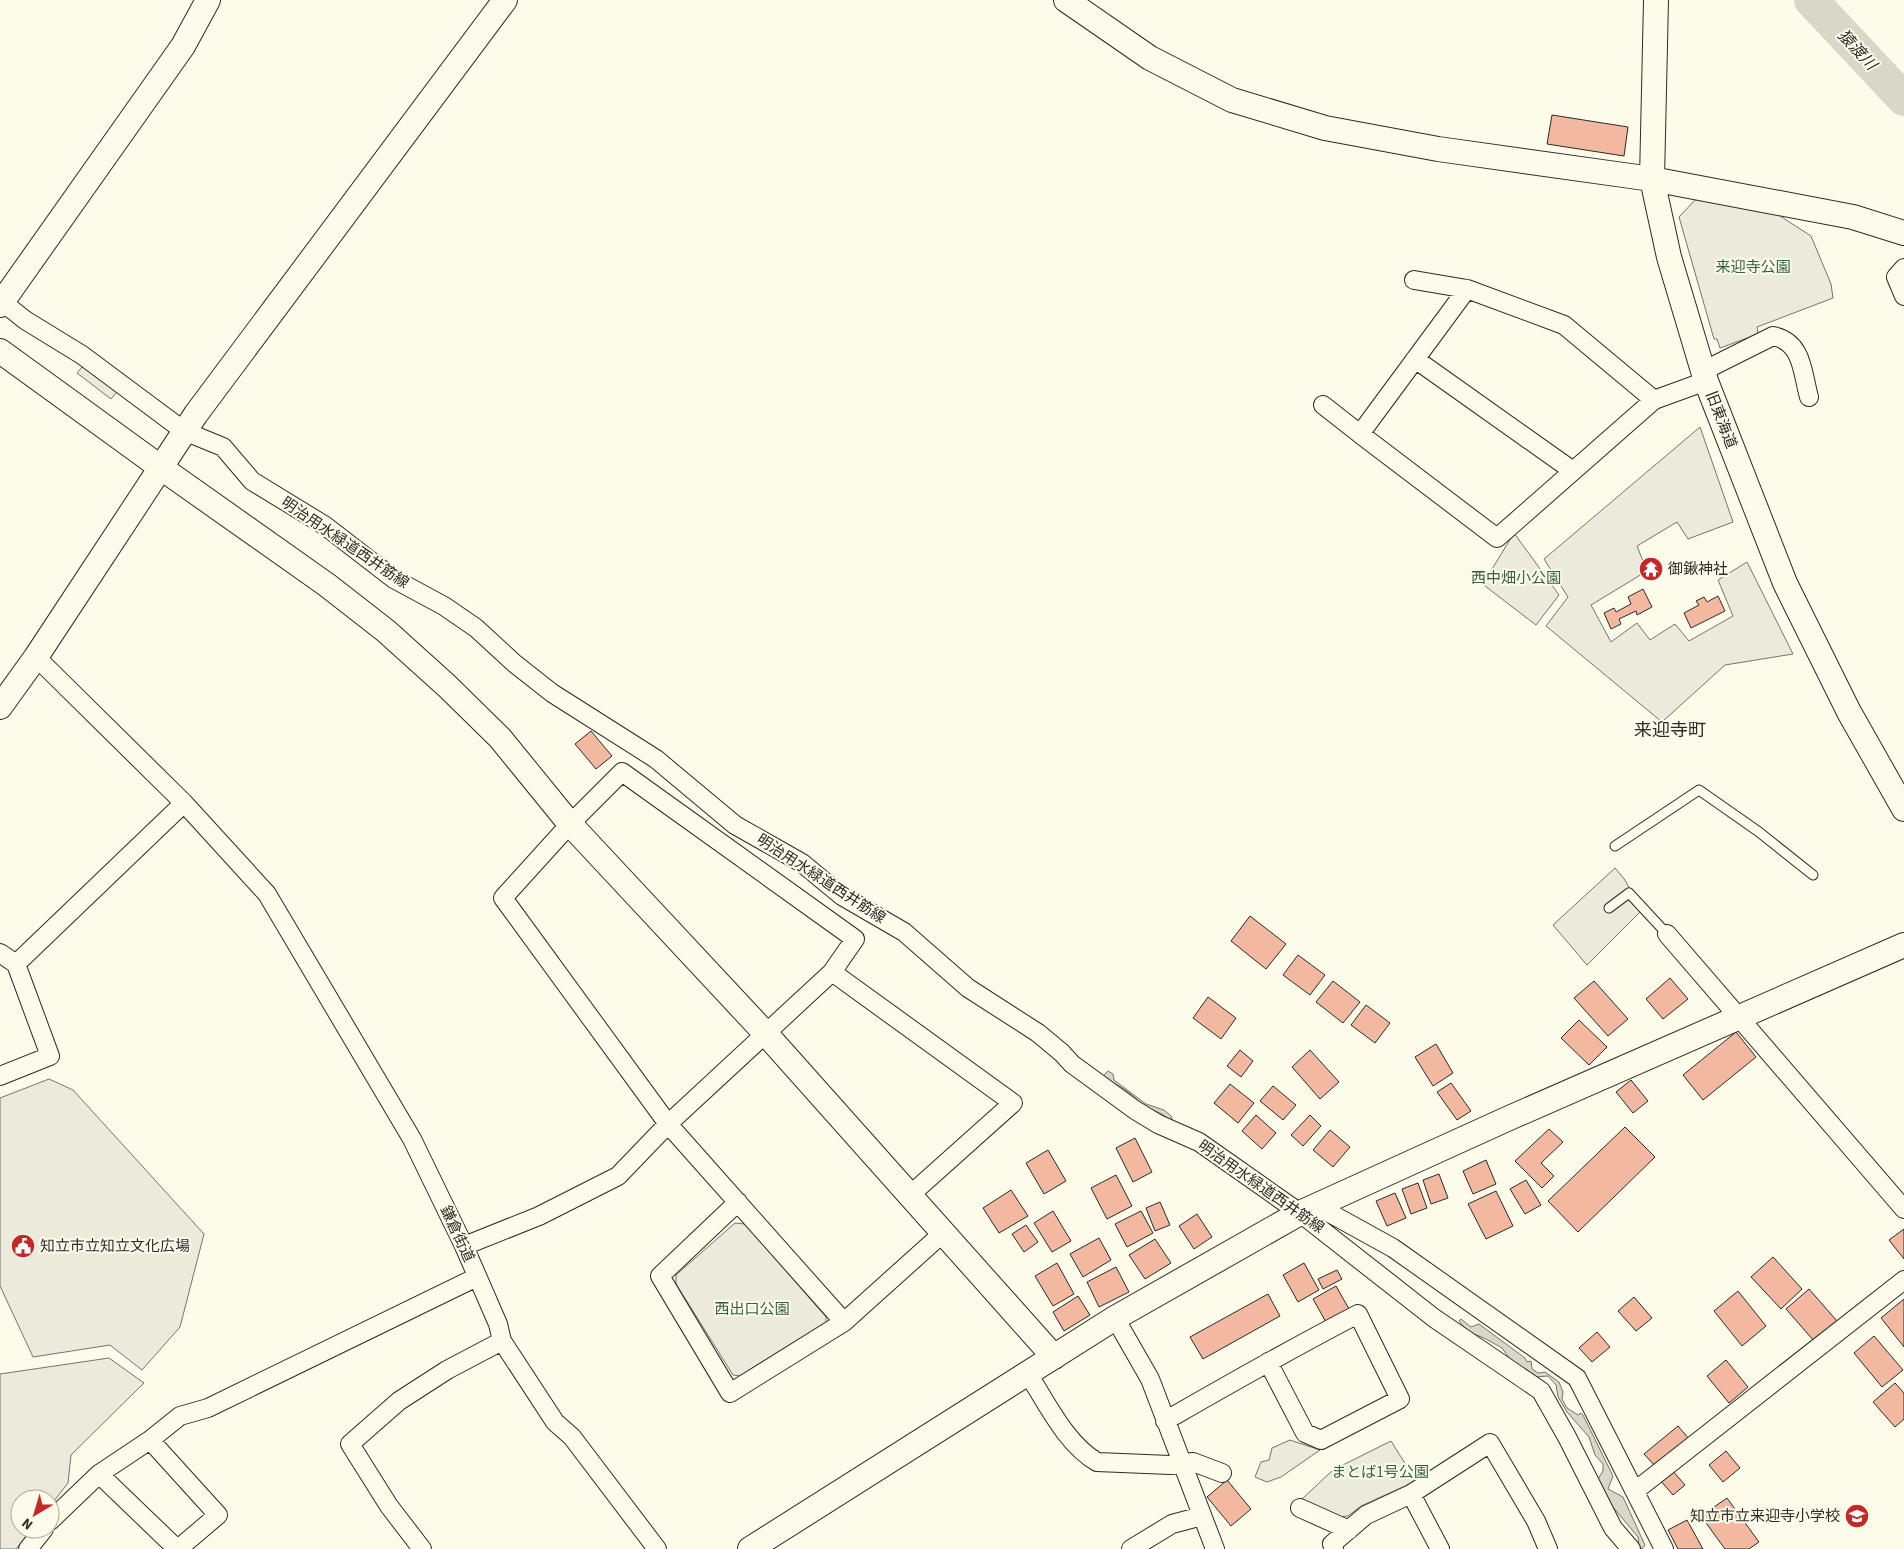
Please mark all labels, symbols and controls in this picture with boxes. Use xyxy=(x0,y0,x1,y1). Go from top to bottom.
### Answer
water label: 猿渡川 xyxy=(1833,25,1883,77)
park label: 来迎寺公園 xyxy=(1715,257,1791,278)
street label: 旧東海道 xyxy=(1700,388,1742,452)
street label: 明治用水緑道西井筋線 xyxy=(277,492,413,594)
temple icon: 御鍬神社 xyxy=(1638,556,1664,582)
place label: 御鍬神社 xyxy=(1668,559,1728,580)
park label: 西中畑小公園 xyxy=(1471,568,1561,589)
district label: 来迎寺町 xyxy=(1634,718,1706,743)
street label: 明治用水緑道西井筋線 xyxy=(752,829,890,929)
street label: 明治用水緑道西井筋線 xyxy=(1194,1135,1328,1239)
street label: 鎌倉街道 xyxy=(435,1202,479,1266)
public building icon: 知立市立知立文化広場 xyxy=(10,1233,36,1259)
place label: 知立市立知立文化広場 xyxy=(40,1236,190,1257)
park label: 西出口公園 xyxy=(714,1299,790,1320)
park label: まとば1号公園 xyxy=(1331,1462,1429,1483)
north arrow xyxy=(10,1489,60,1539)
school or university icon: 知立市立来迎寺小学校 xyxy=(1844,1503,1870,1529)
place label: 知立市立来迎寺小学校 xyxy=(1690,1506,1840,1527)
text: N xyxy=(18,1513,37,1534)

